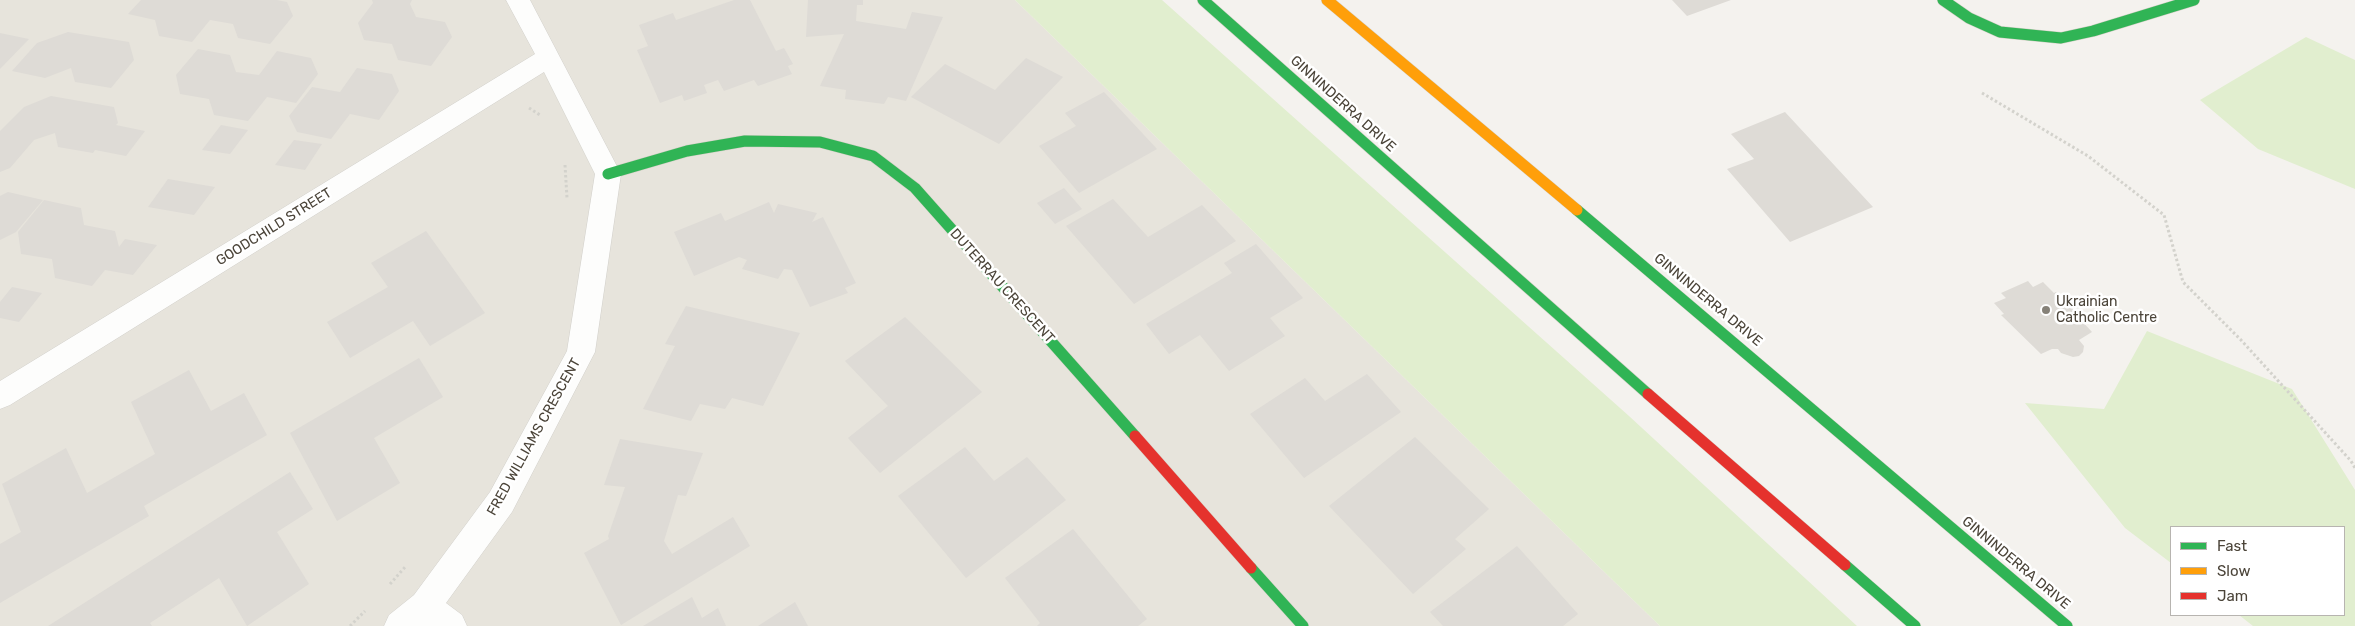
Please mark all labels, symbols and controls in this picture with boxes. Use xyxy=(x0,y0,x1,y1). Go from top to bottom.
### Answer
street label: GINNINDERRA DRIVE xyxy=(1287,52,1399,156)
street label: GOODCHILD STREET xyxy=(213,185,335,269)
street label: DUTERRAU CRESCENT xyxy=(946,225,1058,347)
street label: GINNINDERRA DRIVE xyxy=(1651,250,1765,350)
place label: Ukrainian Catholic Centre xyxy=(2056,294,2157,326)
marker: Ukrainian Catholic Centre xyxy=(2040,304,2052,316)
street label: FRED WILLIAMS CRESCENT xyxy=(484,355,584,519)
street label: GINNINDERRA DRIVE xyxy=(1959,513,2073,613)
legend xyxy=(2170,526,2345,616)
text: Fast xyxy=(2217,537,2247,555)
text: Slow xyxy=(2217,562,2250,580)
text: Jam xyxy=(2217,587,2248,605)

